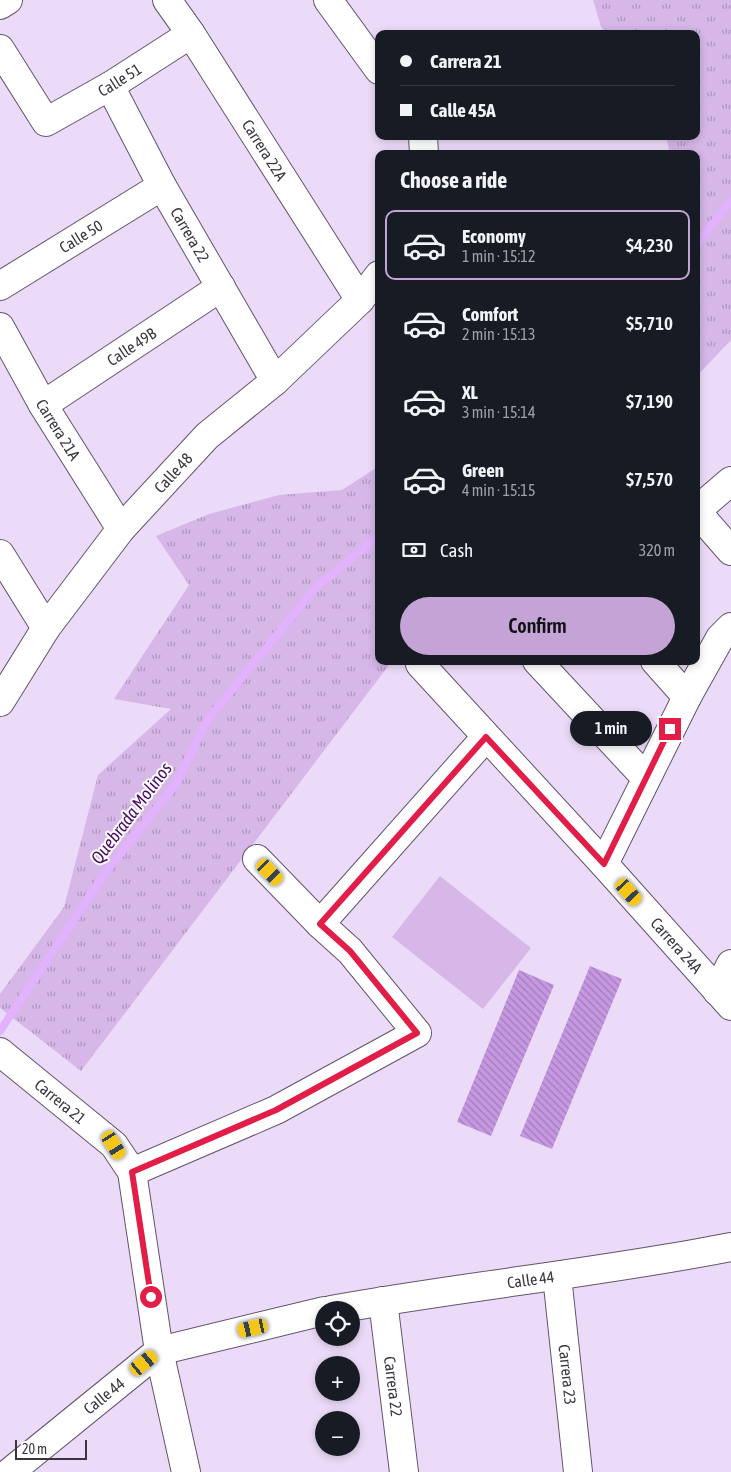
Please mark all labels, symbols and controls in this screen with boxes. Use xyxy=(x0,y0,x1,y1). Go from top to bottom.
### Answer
text: Carrera 21 xyxy=(430,50,502,72)
street label: Calle 51 xyxy=(95,59,144,100)
text: Calle 45A xyxy=(430,99,496,121)
street label: Carrera 22A xyxy=(239,116,291,184)
text: Choose a ride xyxy=(400,167,507,193)
street label: Carrera 22 xyxy=(167,204,213,265)
street label: Calle 50 xyxy=(56,216,106,256)
icon: car xyxy=(402,223,447,268)
text: Economy xyxy=(462,225,526,247)
text: $4,230 xyxy=(626,234,673,256)
text: 1 min · 15:12 xyxy=(462,247,535,265)
icon: car xyxy=(402,301,447,346)
text: Comfort xyxy=(462,303,518,325)
text: $5,710 xyxy=(626,312,673,334)
street label: Calle 49B xyxy=(103,323,160,369)
text: 2 min · 15:13 xyxy=(462,325,535,343)
icon: car xyxy=(402,379,447,424)
text: XL xyxy=(462,381,478,403)
text: $7,190 xyxy=(626,390,673,412)
street label: Carrera 21A xyxy=(33,396,84,463)
text: 3 min · 15:14 xyxy=(462,403,535,421)
street label: Calle 48 xyxy=(150,449,196,496)
icon: car xyxy=(402,457,447,502)
text: Green xyxy=(462,459,504,481)
text: $7,570 xyxy=(626,468,673,490)
text: 4 min · 15:15 xyxy=(462,481,535,499)
icon: cash xyxy=(400,536,428,564)
text: Cash xyxy=(440,539,473,561)
text: 320 m xyxy=(639,541,675,559)
button: Confirm xyxy=(400,597,675,655)
callout: 1 min xyxy=(570,712,652,746)
route end xyxy=(659,718,681,740)
text: 1 min xyxy=(595,719,627,737)
water label: Quebrada Molinos xyxy=(86,758,176,868)
car xyxy=(254,856,285,888)
car xyxy=(613,876,644,908)
street label: Carrera 24A xyxy=(647,914,706,977)
street label: Carrera 21 xyxy=(31,1075,90,1127)
car xyxy=(99,1128,128,1162)
street label: Calle 44 xyxy=(506,1267,555,1292)
route start xyxy=(140,1286,162,1308)
map controls xyxy=(315,1301,360,1456)
button: locate xyxy=(315,1301,360,1346)
car xyxy=(236,1317,269,1339)
street label: Carrera 23 xyxy=(555,1343,580,1405)
car xyxy=(127,1348,160,1378)
street label: Carrera 22 xyxy=(381,1355,406,1417)
button: + xyxy=(315,1356,360,1401)
street label: Calle 44 xyxy=(80,1374,128,1418)
button: − xyxy=(315,1411,360,1456)
scale bar xyxy=(15,1437,88,1460)
text: 20 m xyxy=(22,1441,47,1457)

